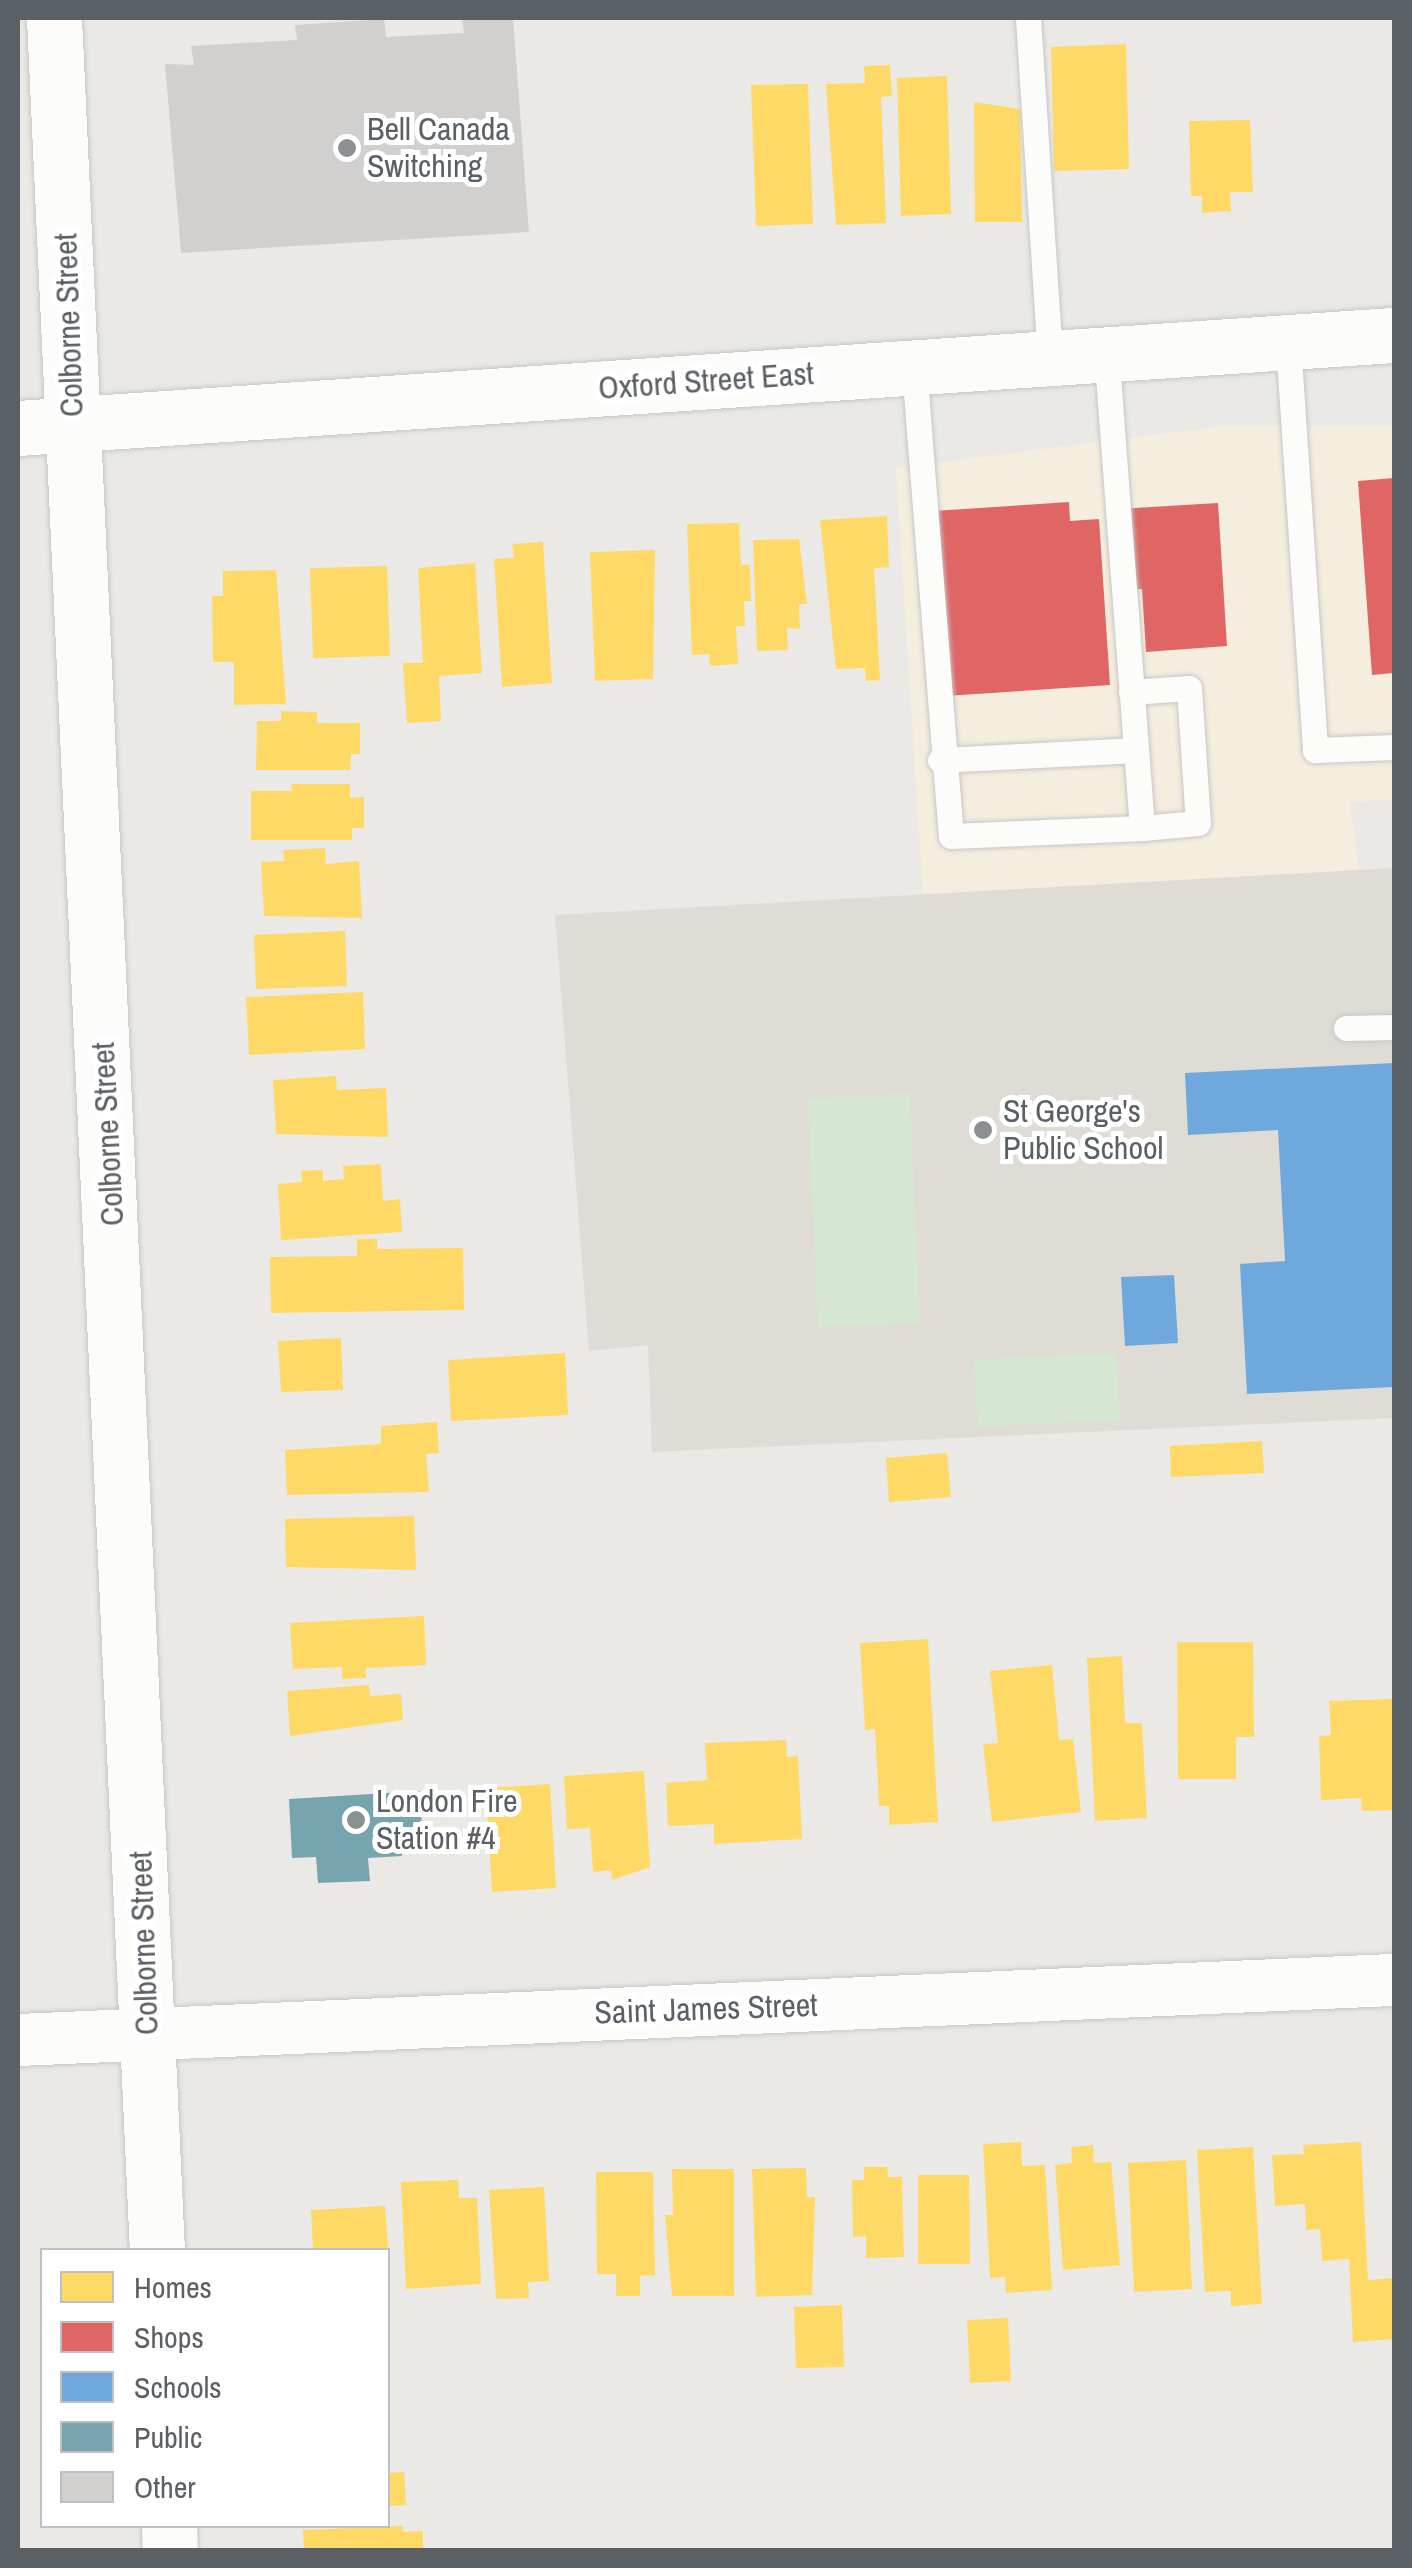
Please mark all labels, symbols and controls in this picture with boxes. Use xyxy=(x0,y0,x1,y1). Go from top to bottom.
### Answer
place label: Bell Canada Switching xyxy=(367,111,510,186)
marker: Bell Canada Switching xyxy=(336,137,358,159)
street label: Colborne Street xyxy=(47,232,91,418)
street label: Oxford Street East xyxy=(597,354,815,408)
street label: Colborne Street xyxy=(84,1041,132,1227)
place label: St George's Public School xyxy=(1003,1093,1163,1168)
marker: St George's Public School xyxy=(972,1119,994,1141)
place label: London Fire Station #4 xyxy=(376,1783,518,1858)
marker: London Fire Station #4 xyxy=(345,1809,367,1831)
street label: Colborne Street xyxy=(122,1850,166,2036)
street label: Saint James Street xyxy=(594,1986,818,2032)
legend xyxy=(40,2248,390,2528)
text: Homes xyxy=(134,2267,212,2307)
text: Shops xyxy=(134,2317,204,2357)
text: Schools xyxy=(134,2367,222,2407)
text: Public xyxy=(134,2417,202,2457)
text: Other xyxy=(134,2467,196,2507)

